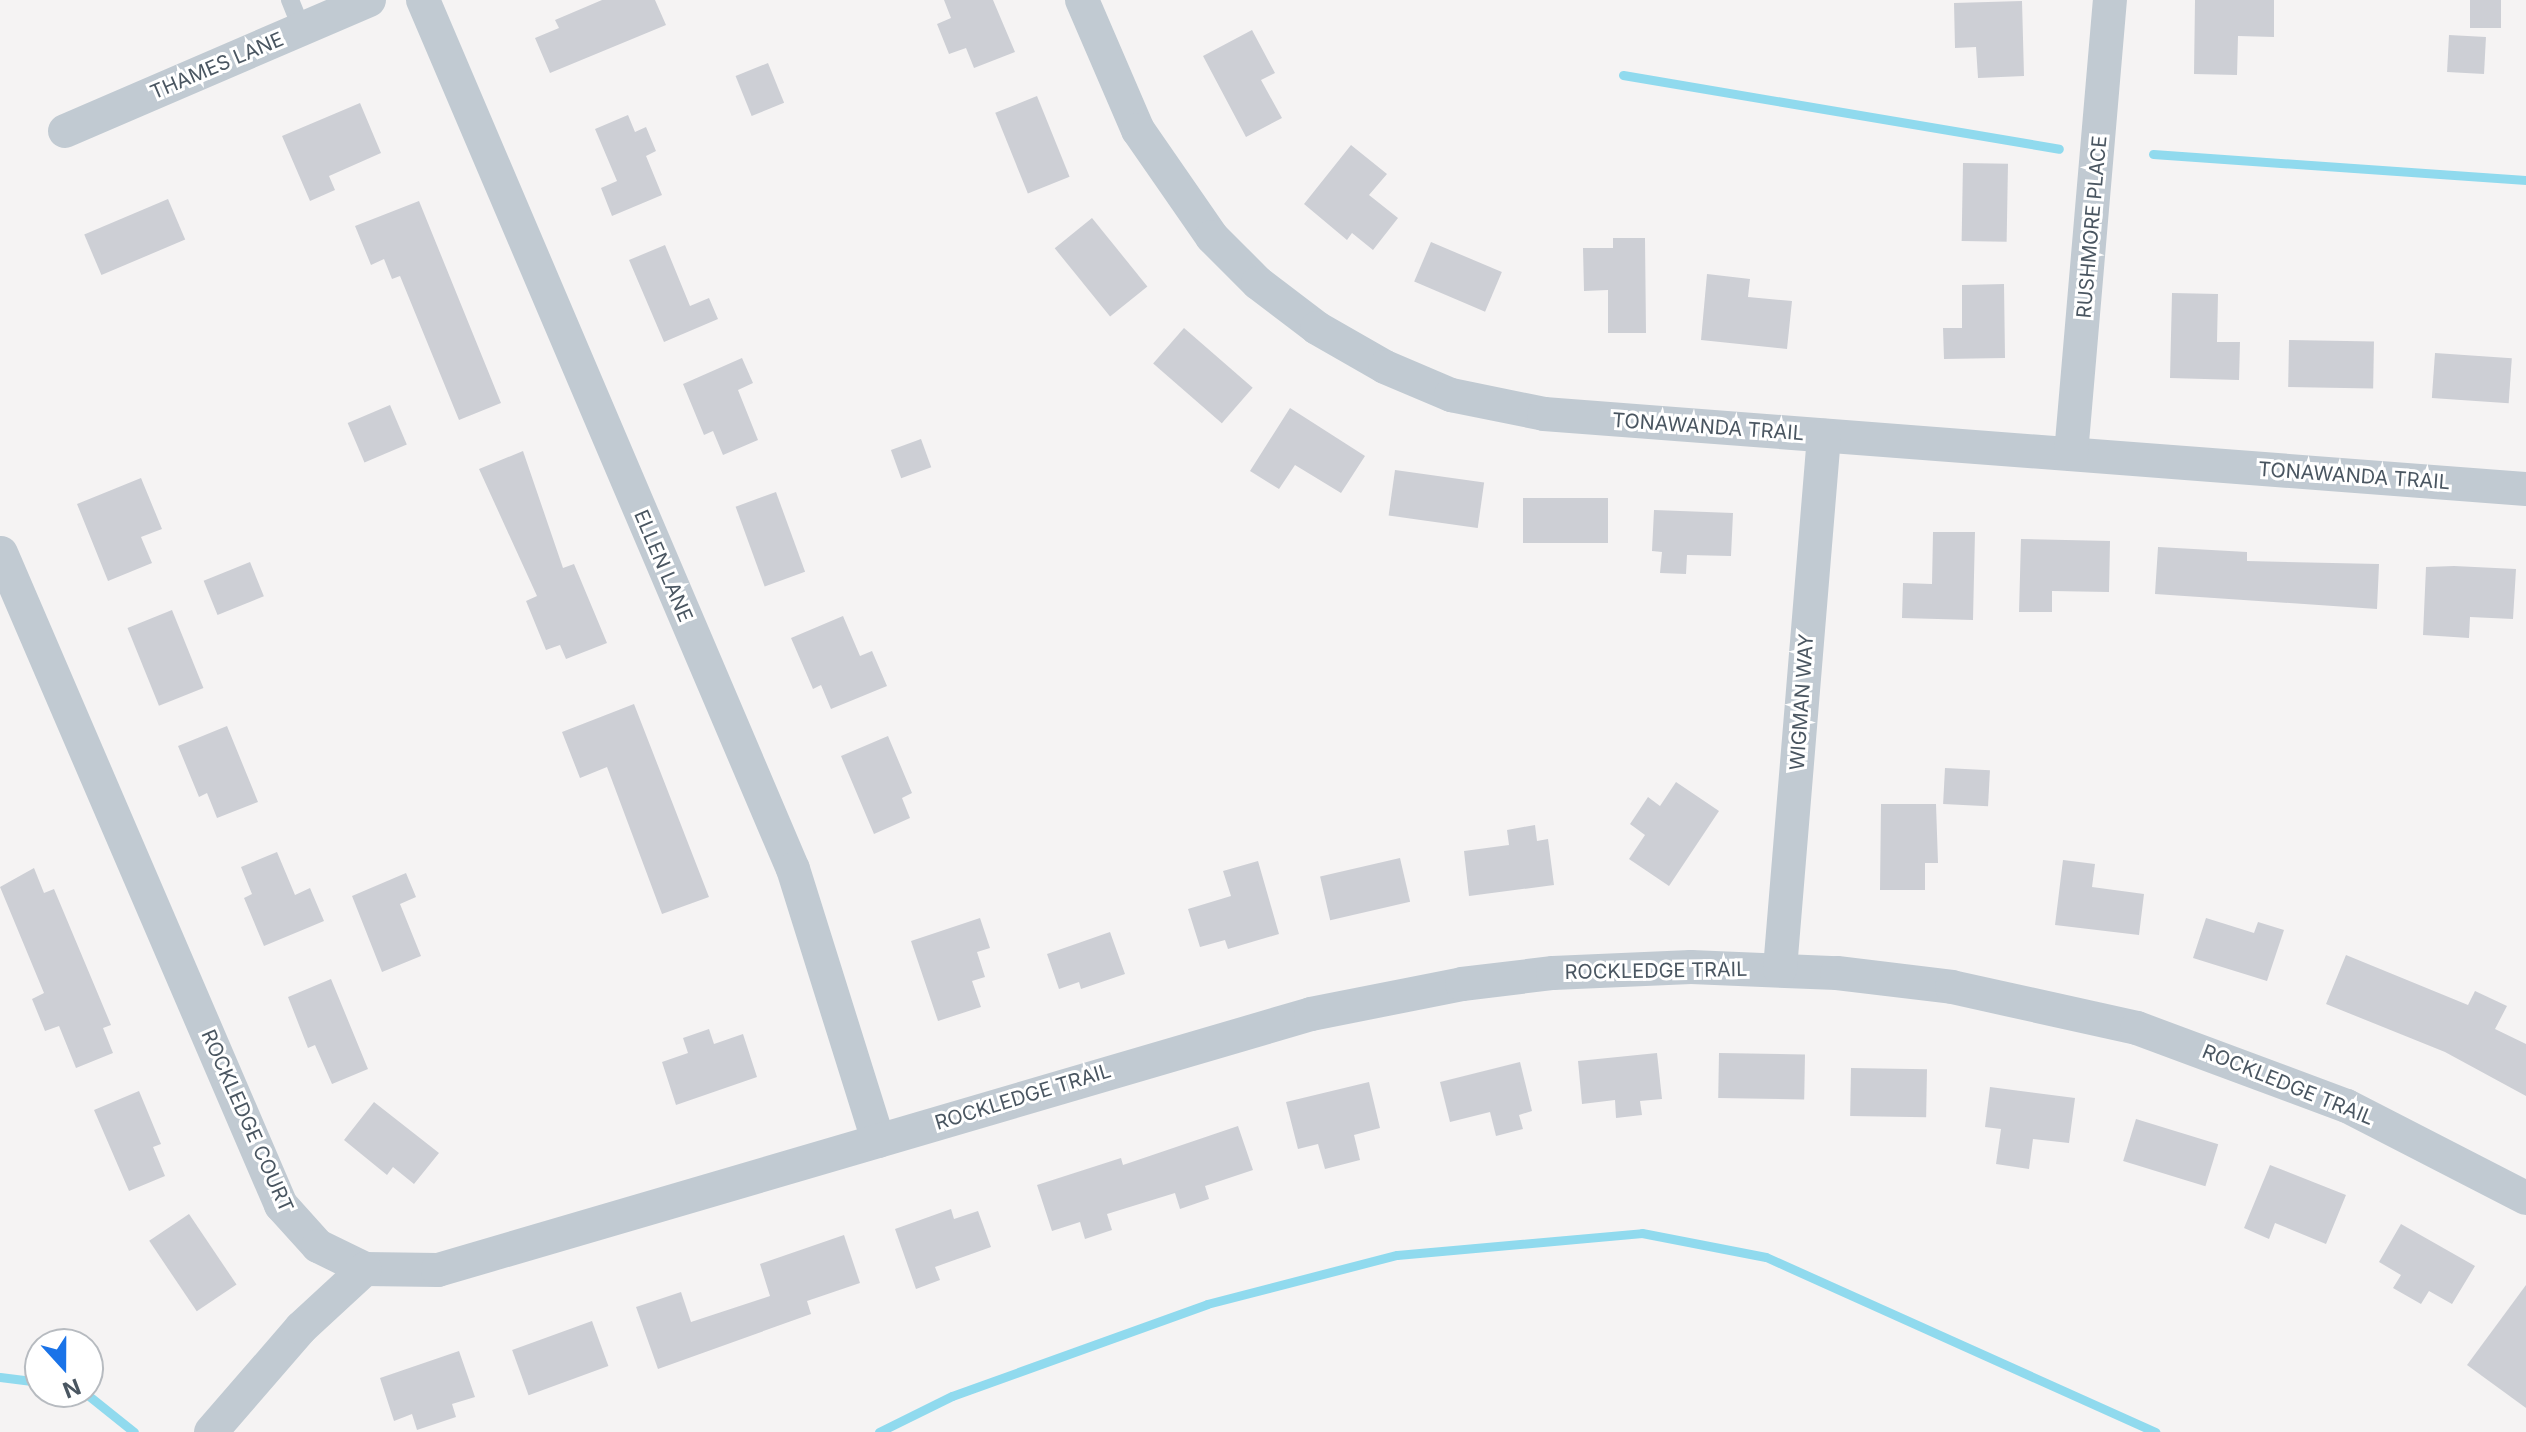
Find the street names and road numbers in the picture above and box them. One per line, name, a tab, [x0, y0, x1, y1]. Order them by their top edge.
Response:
street label: THAMES LANE	[147, 27, 287, 105]
street label: RUSHMORE PLACE	[2072, 135, 2112, 319]
street label: TONAWANDA TRAIL	[1611, 408, 1805, 446]
street label: TONAWANDA TRAIL	[2257, 457, 2451, 495]
street label: ELLEN LANE	[629, 506, 697, 626]
street label: WIGMAN WAY	[1785, 633, 1819, 771]
street label: ROCKLEDGE TRAIL	[1564, 957, 1748, 985]
street label: ROCKLEDGE COURT	[196, 1026, 298, 1216]
street label: ROCKLEDGE TRAIL	[2199, 1040, 2377, 1130]
street label: ROCKLEDGE TRAIL	[932, 1059, 1114, 1135]

